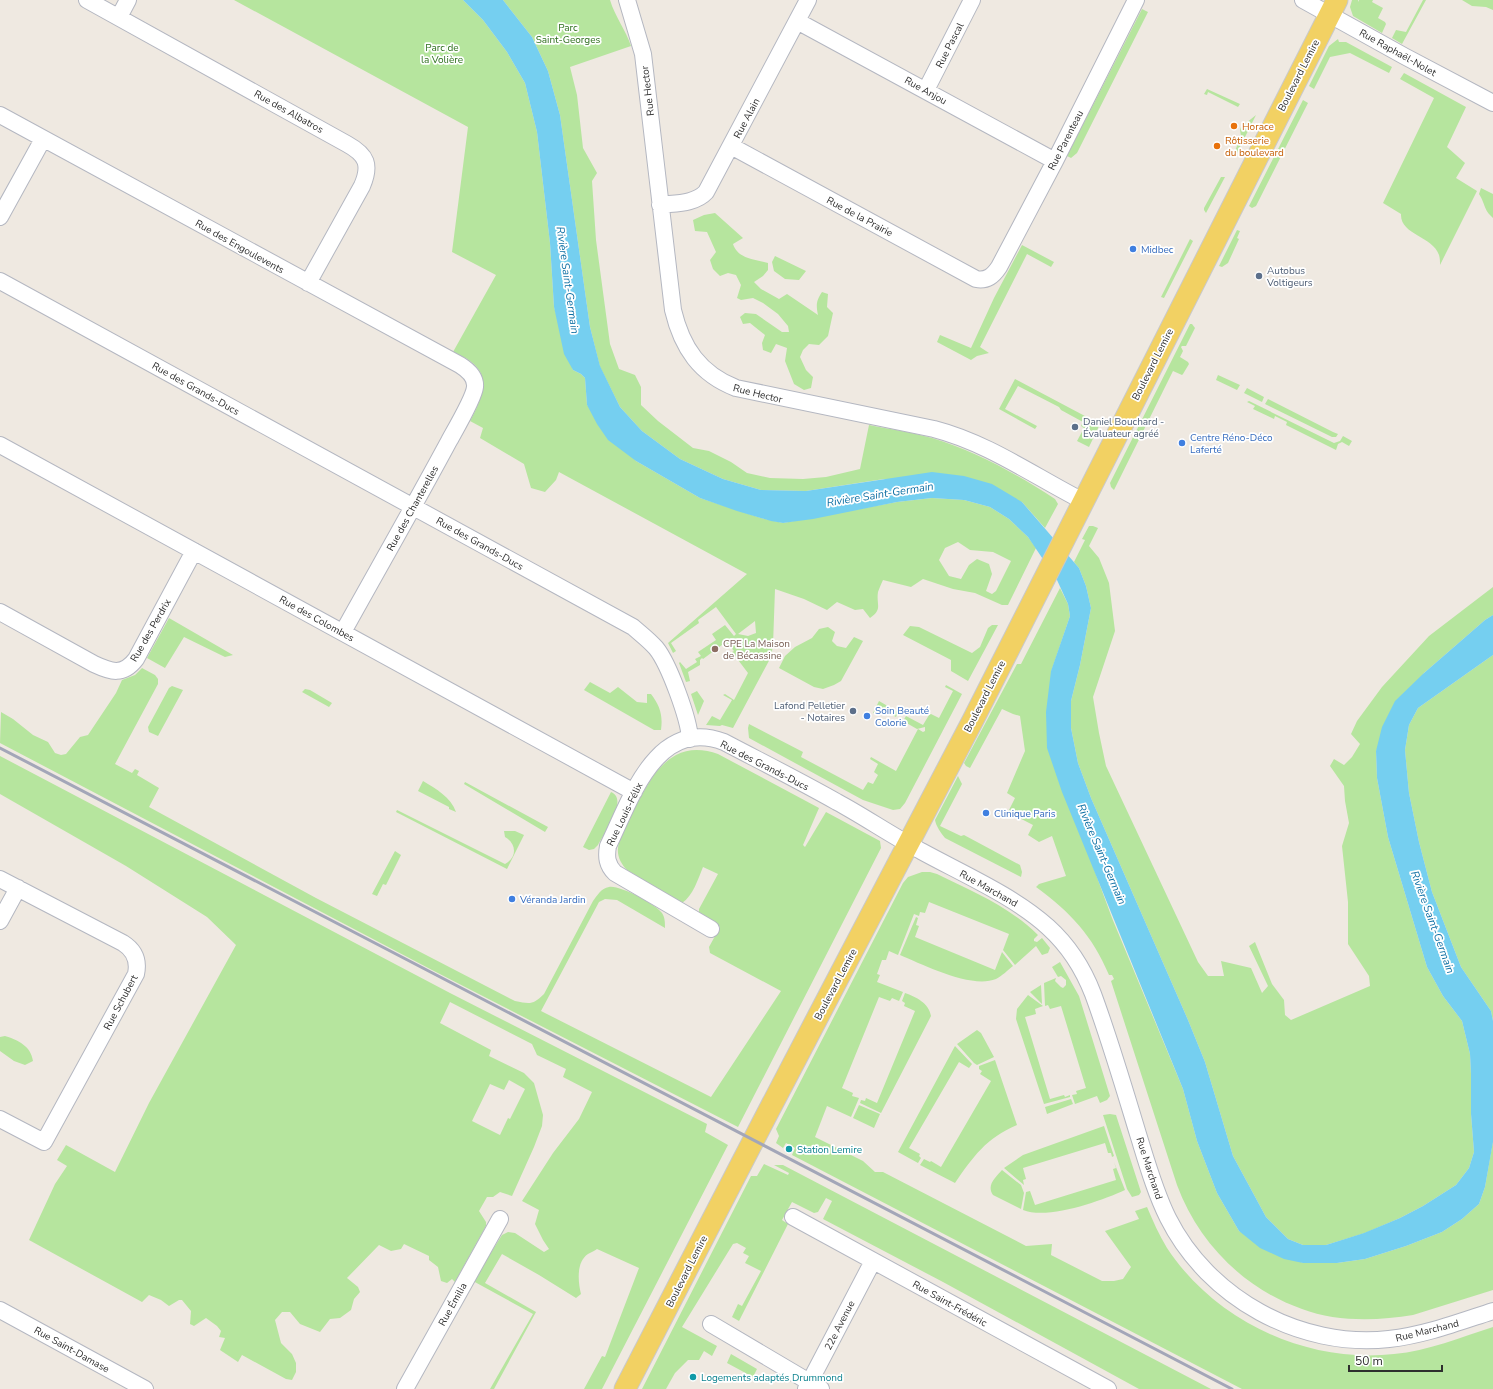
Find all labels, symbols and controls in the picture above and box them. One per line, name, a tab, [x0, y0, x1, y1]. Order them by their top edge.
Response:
street label: Rue Pascal	[932, 20, 967, 71]
park label: Parc Saint-Georges	[536, 21, 601, 47]
street label: Rue Raphaël-Nolet	[1356, 26, 1439, 80]
street label: Boulevard Lemire	[1275, 37, 1323, 114]
park label: Parc de la Volière	[421, 41, 463, 67]
street label: Rue Hector	[638, 65, 658, 117]
street label: Rue Anjou	[902, 73, 949, 108]
street label: Rue des Albatros	[251, 87, 326, 137]
street label: Rue Alain	[730, 96, 763, 141]
street label: Rue Parenteau	[1045, 108, 1087, 173]
place label: Horace	[1242, 120, 1274, 134]
marker: Horace	[1229, 121, 1239, 131]
place label: Rôtisserie du boulevard	[1225, 134, 1284, 160]
marker: Rôtisserie du boulevard	[1212, 141, 1222, 151]
street label: Rue de la Prairie	[824, 193, 895, 240]
street label: Rue des Engoulevents	[192, 217, 287, 277]
water label: Rivière Saint-Germain	[553, 225, 582, 335]
place label: Midbec	[1141, 243, 1174, 257]
marker: Midbec	[1128, 244, 1138, 254]
place label: Autobus Voltigeurs	[1266, 264, 1313, 290]
marker: Autobus Voltigeurs	[1254, 271, 1264, 281]
street label: Boulevard Lemire	[1129, 326, 1177, 403]
street label: Rue des Grands-Ducs	[149, 359, 242, 419]
street label: Rue Hector	[732, 381, 784, 407]
place label: Daniel Bouchard - Évaluateur agréé	[1083, 415, 1164, 441]
marker: Daniel Bouchard - Évaluateur agréé	[1070, 422, 1080, 432]
place label: Centre Réno-Déco Laferté	[1190, 431, 1273, 457]
marker: Centre Réno-Déco Laferté	[1177, 438, 1187, 448]
street label: Rue des Chanterelles	[384, 463, 442, 554]
water label: Rivière Saint-Germain	[825, 479, 935, 510]
street label: Rue des Grands-Ducs	[433, 514, 526, 574]
street label: Rue des Colombes	[277, 592, 357, 645]
street label: Rue des Perdrix	[127, 596, 175, 665]
place label: CPE La Maison de Bécassine	[723, 637, 790, 663]
marker: CPE La Maison de Bécassine	[710, 644, 720, 654]
street label: Boulevard Lemire	[961, 658, 1009, 735]
place label: Lafond Pelletier - Notaires	[774, 699, 845, 725]
place label: Soin Beauté Colorie	[875, 704, 929, 730]
marker: Lafond Pelletier - Notaires	[848, 706, 858, 716]
marker: Soin Beauté Colorie	[862, 711, 872, 721]
street label: Rue des Grands-Ducs	[718, 737, 811, 794]
street label: Rue Louis-Félix	[603, 780, 647, 849]
water label: Rivière Saint-Germain	[1074, 801, 1130, 907]
place label: Clinique Paris	[994, 807, 1056, 821]
marker: Clinique Paris	[981, 808, 991, 818]
street label: Rue Marchand	[957, 867, 1020, 911]
water label: Rivière Saint-Germain	[1407, 869, 1458, 976]
place label: Véranda Jardin	[519, 893, 586, 907]
marker: Véranda Jardin	[507, 894, 517, 904]
street label: Boulevard Lemire	[811, 946, 861, 1023]
street label: Rue Schubert	[100, 972, 142, 1033]
street label: Rue Marchand	[1132, 1135, 1166, 1201]
place label: Station Lemire	[797, 1143, 862, 1157]
marker: Station Lemire	[784, 1144, 794, 1154]
street label: Boulevard Lemire	[663, 1233, 711, 1310]
street label: Rue Saint-Frédéric	[910, 1278, 990, 1330]
street label: Rue Émilia	[435, 1280, 471, 1329]
street label: 22e Avenue	[821, 1298, 858, 1353]
street label: Rue Marchand	[1394, 1316, 1460, 1346]
street label: Rue Saint-Damase	[31, 1323, 112, 1376]
scale bar	[1349, 1347, 1442, 1373]
text: 50 m	[1355, 1353, 1383, 1369]
place label: Logements adaptés Drummond	[701, 1371, 843, 1385]
marker: Logements adaptés Drummond	[688, 1372, 698, 1382]

